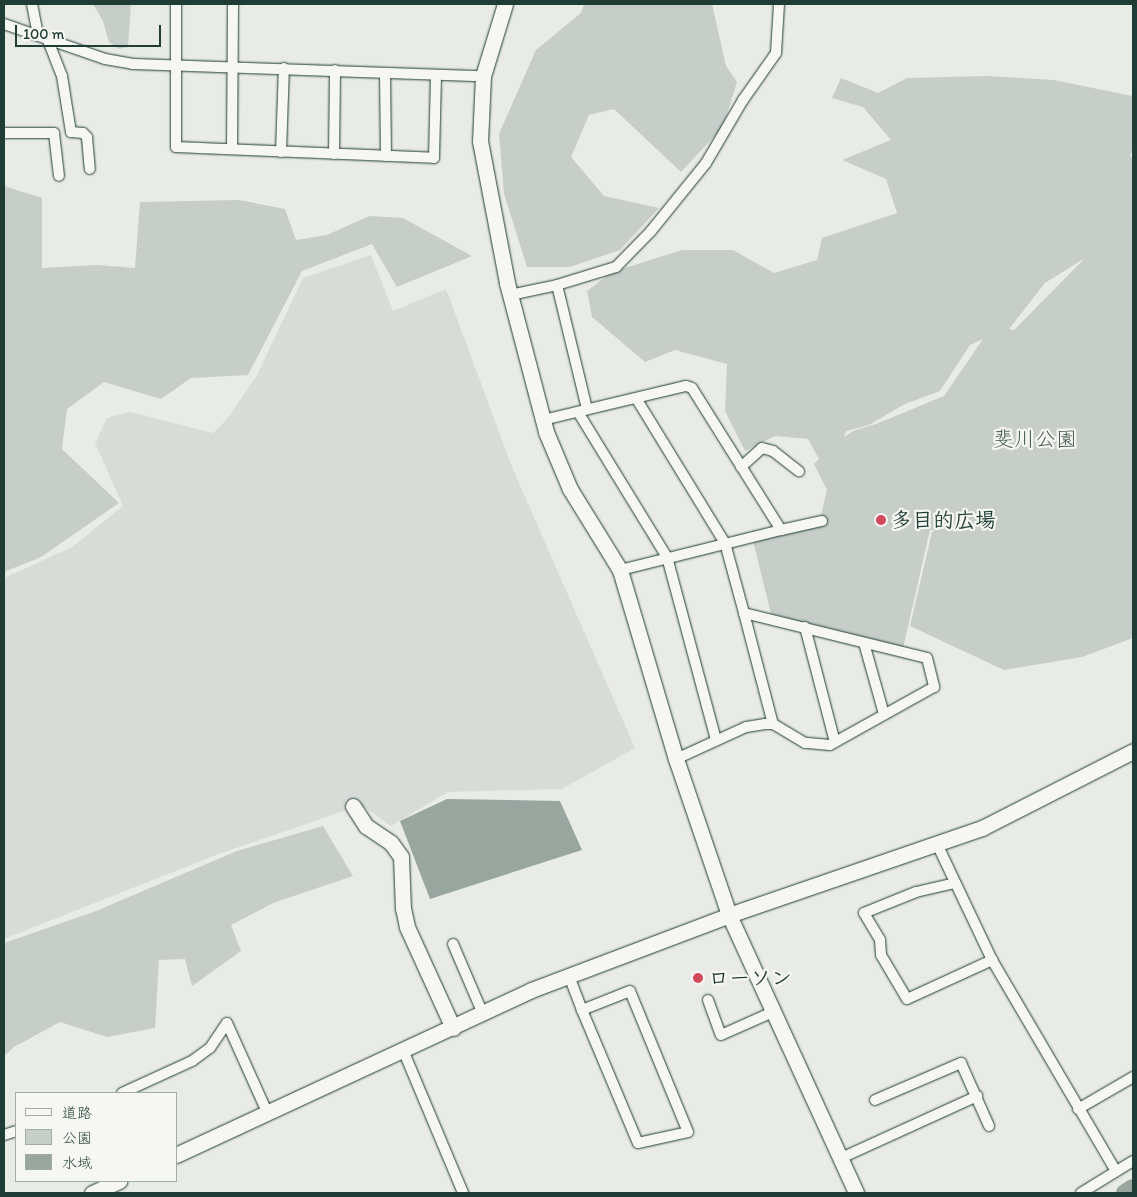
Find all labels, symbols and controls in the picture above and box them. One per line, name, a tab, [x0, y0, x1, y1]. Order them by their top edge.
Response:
scale bar	[18, 15, 164, 47]
text: 100 m	[23, 25, 64, 43]
park label: 斐川公園	[993, 426, 1077, 452]
place label: 多目的広場	[891, 507, 996, 533]
marker: 多目的広場	[875, 514, 887, 526]
place label: ローソン	[708, 965, 792, 991]
marker: ローソン	[692, 972, 704, 984]
legend	[15, 1092, 178, 1182]
text: 道路	[62, 1104, 92, 1122]
text: 公園	[62, 1129, 92, 1147]
text: 水域	[62, 1154, 92, 1172]

